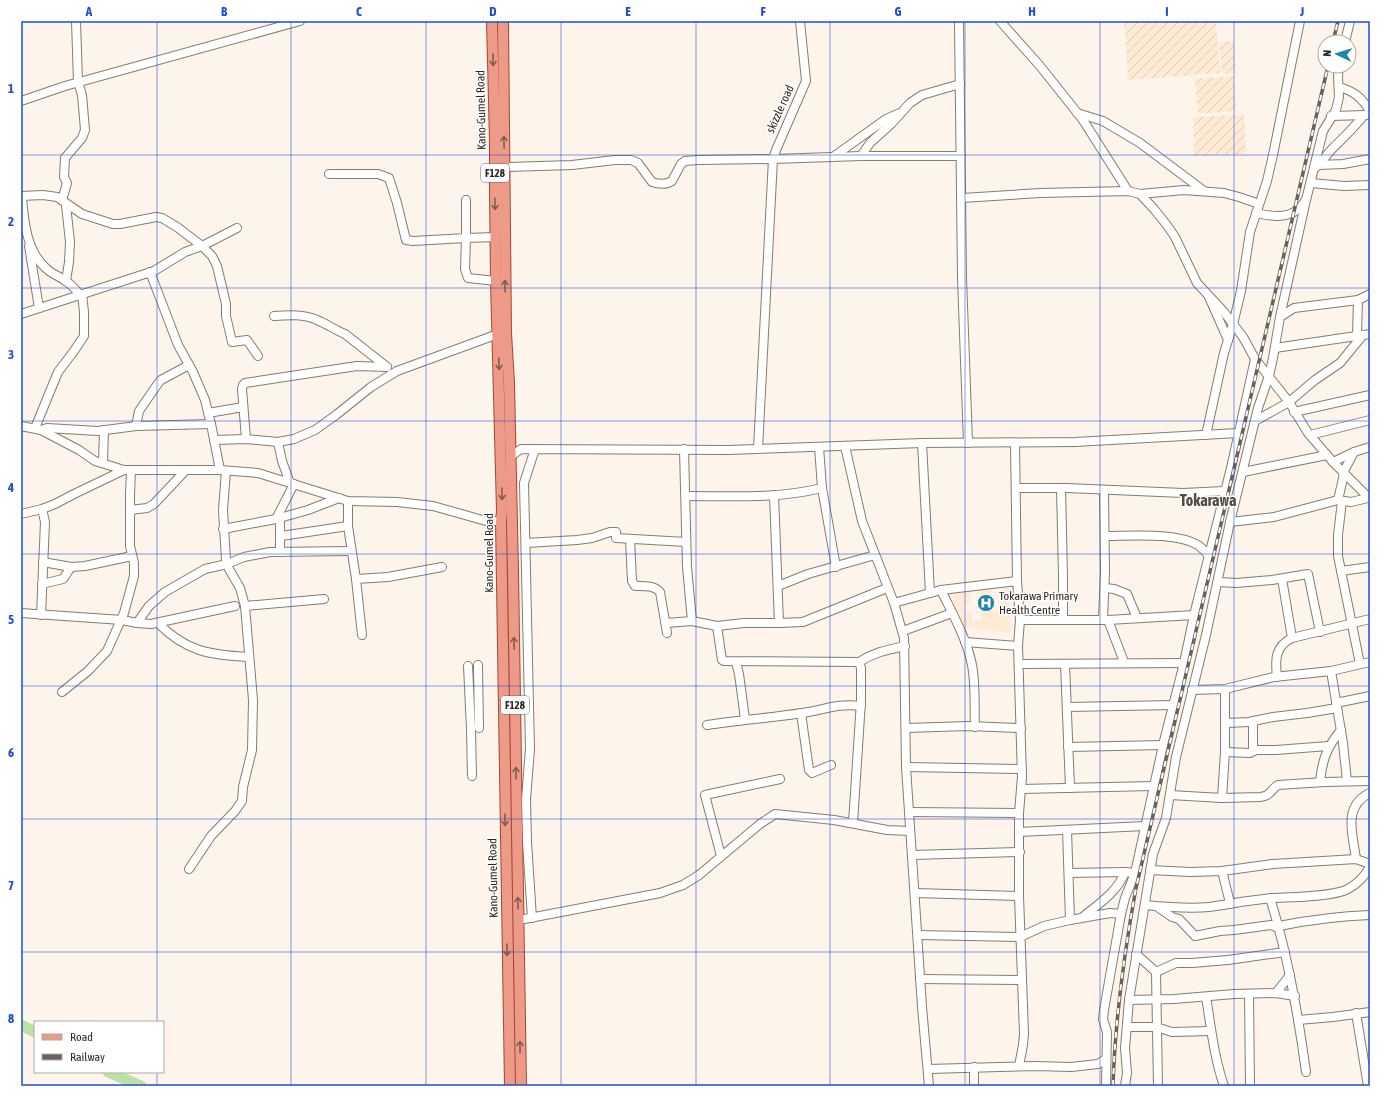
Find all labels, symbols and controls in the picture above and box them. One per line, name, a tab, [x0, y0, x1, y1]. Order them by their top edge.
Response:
text: A	[85, 4, 93, 19]
text: B	[221, 4, 228, 19]
text: C	[356, 4, 362, 19]
text: D	[489, 4, 497, 19]
text: E	[625, 4, 631, 19]
text: F	[760, 4, 766, 19]
text: G	[895, 4, 902, 19]
text: H	[1028, 4, 1036, 19]
text: I	[1165, 4, 1169, 19]
text: J	[1299, 4, 1304, 19]
north arrow	[1317, 34, 1357, 74]
text: N	[1321, 50, 1333, 57]
one-way arrow	[489, 53, 497, 66]
street label: Kano-Gumel Road	[473, 70, 489, 150]
text: 1	[8, 81, 14, 96]
street label: skizzle road	[763, 83, 797, 135]
one-way arrow	[500, 136, 508, 149]
road number: F128	[481, 164, 509, 182]
one-way arrow	[491, 197, 499, 210]
text: 2	[8, 214, 14, 229]
one-way arrow	[501, 280, 509, 293]
text: 3	[8, 347, 14, 362]
one-way arrow	[495, 357, 502, 370]
text: 4	[7, 480, 14, 495]
one-way arrow	[498, 487, 506, 500]
district label: Tokarawa	[1180, 491, 1236, 509]
street label: Kano-Gumel Road	[482, 513, 496, 593]
place label: Tokarawa Primary Health Centre	[999, 589, 1078, 617]
hospital icon: Tokarawa Primary Health Centre	[976, 593, 996, 613]
text: 5	[8, 612, 14, 627]
one-way arrow	[510, 637, 518, 650]
road number: F128	[501, 696, 529, 714]
text: 6	[8, 745, 14, 760]
one-way arrow	[512, 767, 520, 780]
one-way arrow	[501, 813, 509, 826]
street label: Kano-Gumel Road	[485, 838, 501, 918]
text: 7	[8, 878, 14, 893]
one-way arrow	[514, 897, 522, 910]
one-way arrow	[503, 943, 511, 956]
text: 8	[8, 1011, 14, 1026]
legend	[34, 1021, 164, 1073]
text: Road	[70, 1030, 93, 1044]
one-way arrow	[516, 1041, 524, 1054]
text: Railway	[70, 1050, 105, 1064]

